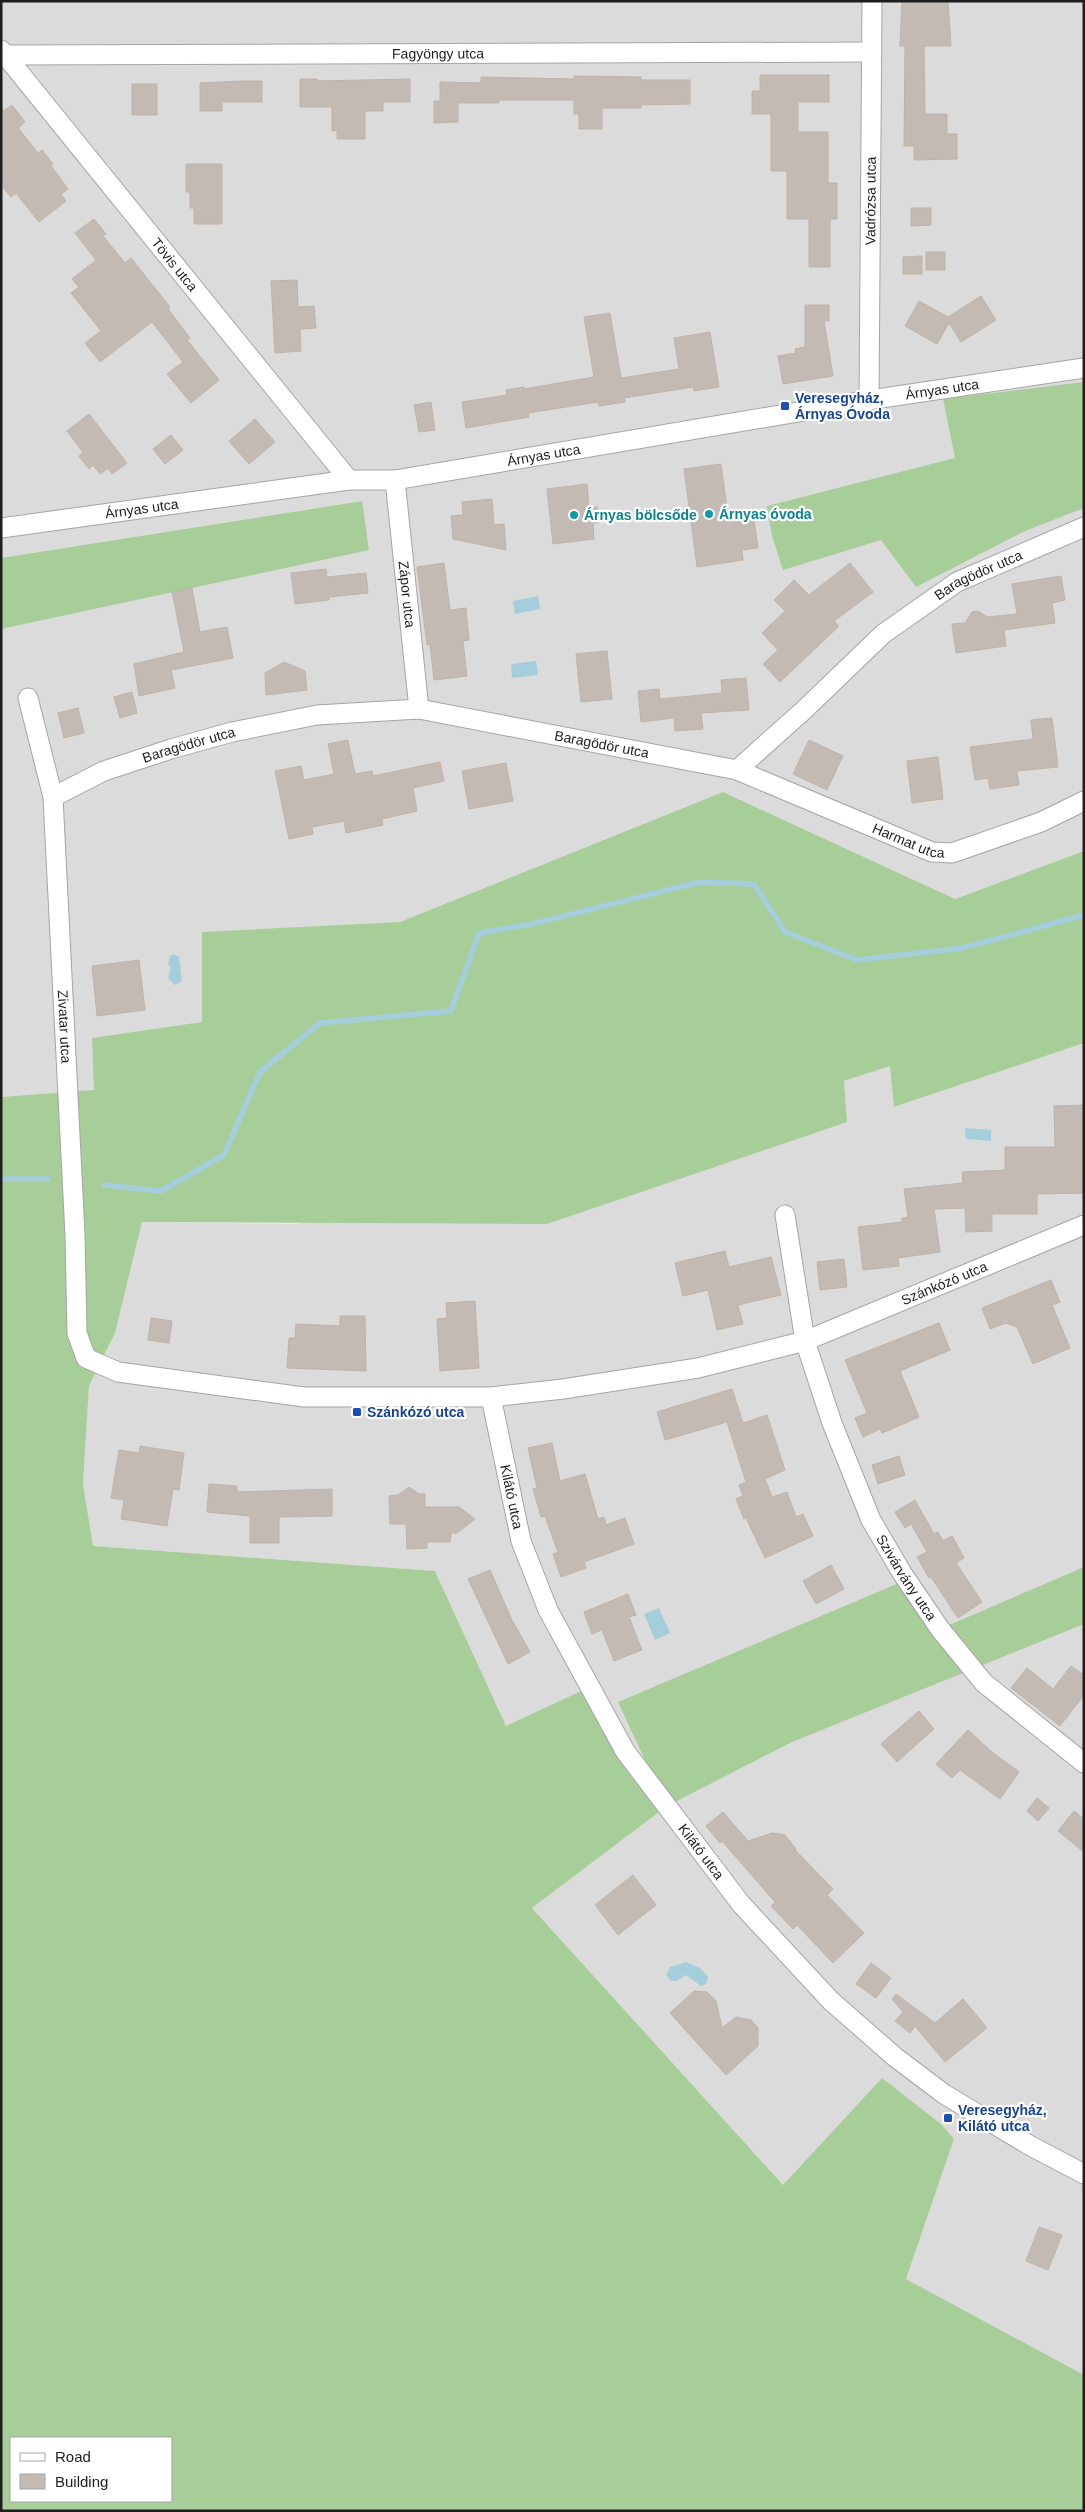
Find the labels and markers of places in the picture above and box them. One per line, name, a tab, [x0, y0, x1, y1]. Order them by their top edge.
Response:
place label: Veresegyház, Árnyas Óvoda	[795, 390, 890, 422]
marker: Veresegyház, Árnyas Óvoda	[779, 400, 791, 412]
place label: Árnyas óvoda	[719, 506, 812, 522]
place label: Árnyas bölcsőde	[584, 507, 697, 523]
marker: Árnyas óvoda	[703, 508, 715, 520]
marker: Árnyas bölcsőde	[568, 509, 580, 521]
place label: Szánkózó utca	[367, 1404, 464, 1420]
marker: Szánkózó utca	[351, 1406, 363, 1418]
place label: Veresegyház, Kilátó utca	[958, 2102, 1047, 2134]
marker: Veresegyház, Kilátó utca	[942, 2112, 954, 2124]

